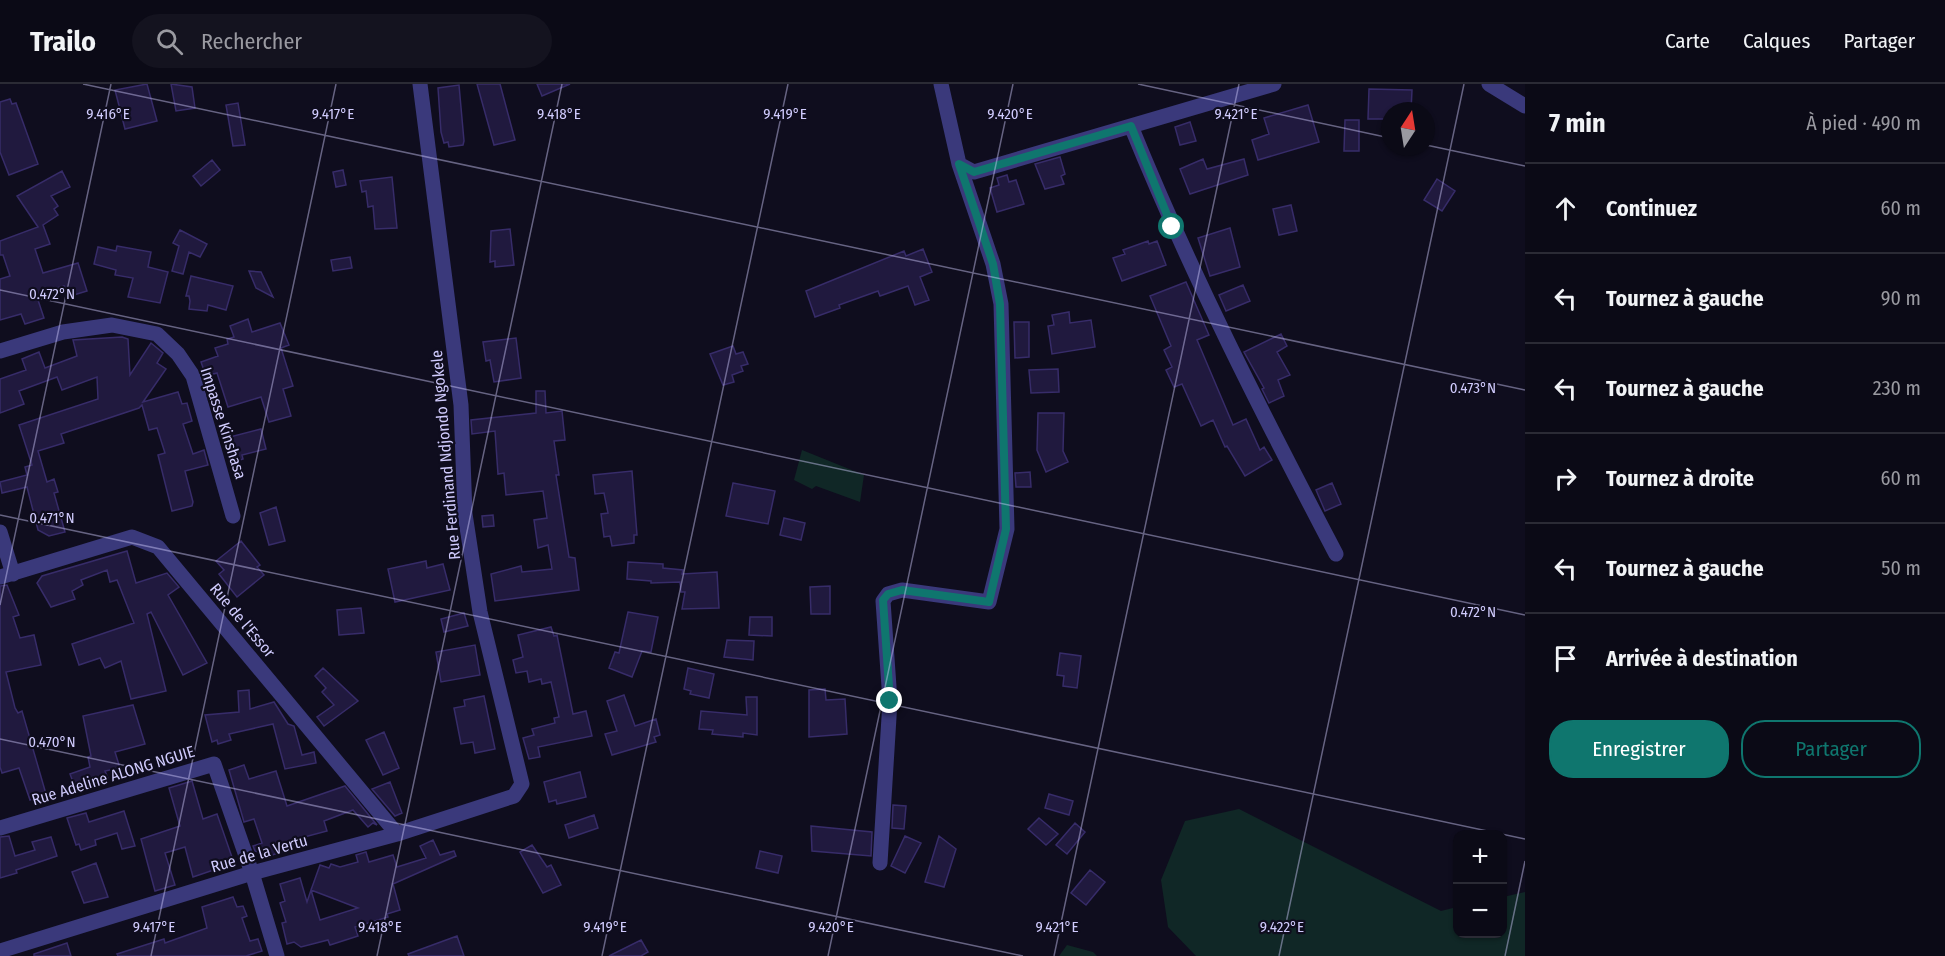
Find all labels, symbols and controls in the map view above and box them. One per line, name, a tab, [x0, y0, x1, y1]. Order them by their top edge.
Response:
search box	[132, 14, 552, 68]
text: Trailo	[30, 25, 96, 58]
icon: search	[153, 25, 186, 58]
text: Rechercher	[201, 28, 302, 55]
text: Carte	[1665, 28, 1710, 54]
text: Calques	[1743, 28, 1810, 54]
text: Partager	[1843, 28, 1915, 54]
north arrow	[1381, 102, 1435, 156]
text: 9.416°E	[86, 105, 130, 123]
text: 9.417°E	[312, 105, 354, 123]
text: 9.418°E	[537, 105, 581, 123]
text: 9.419°E	[763, 105, 807, 123]
text: 9.420°E	[987, 105, 1033, 123]
text: 9.421°E	[1214, 105, 1258, 123]
text: 7 min	[1549, 108, 1606, 139]
text: À pied · 490 m	[1806, 111, 1921, 135]
icon: ahead	[1549, 192, 1582, 225]
text: Continuez	[1606, 195, 1697, 222]
text: 60 m	[1881, 196, 1921, 220]
route start	[1158, 213, 1184, 239]
icon: left	[1549, 282, 1582, 315]
text: 0.472°N	[29, 285, 75, 303]
text: Tournez à gauche	[1606, 285, 1764, 312]
text: 90 m	[1881, 286, 1921, 310]
street label: Rue Ferdinand Ndjondo Ngokele	[427, 349, 464, 561]
street label: Impasse Kinshasa	[197, 365, 251, 482]
icon: left	[1549, 372, 1582, 405]
text: Tournez à gauche	[1606, 375, 1764, 402]
text: 230 m	[1873, 376, 1921, 400]
text: 0.473°N	[1450, 379, 1496, 397]
icon: right	[1549, 462, 1582, 495]
text: Tournez à droite	[1606, 465, 1754, 492]
text: 60 m	[1881, 466, 1921, 490]
text: 0.471°N	[29, 509, 75, 527]
icon: left	[1549, 552, 1582, 585]
text: Tournez à gauche	[1606, 555, 1764, 582]
text: 50 m	[1881, 556, 1921, 580]
street label: Rue de l'Essor	[206, 579, 279, 662]
text: 0.472°N	[1450, 603, 1496, 621]
icon: arrive	[1549, 642, 1582, 675]
text: Arrivée à destination	[1606, 645, 1798, 672]
route end	[876, 687, 902, 713]
button: Enregistrer	[1549, 720, 1729, 778]
button: Partager	[1741, 720, 1921, 778]
text: 0.470°N	[28, 733, 76, 751]
street label: Rue Adeline ALONG NGUIE	[29, 742, 197, 809]
map controls	[1453, 830, 1507, 938]
button: +	[1453, 830, 1507, 884]
street label: Rue de la Vertu	[209, 831, 310, 876]
button: −	[1453, 884, 1507, 938]
text: 9.417°E	[133, 918, 175, 936]
text: 9.418°E	[358, 918, 402, 936]
text: 9.419°E	[583, 918, 627, 936]
text: 9.420°E	[808, 918, 854, 936]
text: 9.421°E	[1035, 918, 1079, 936]
text: 9.422°E	[1260, 918, 1304, 936]

